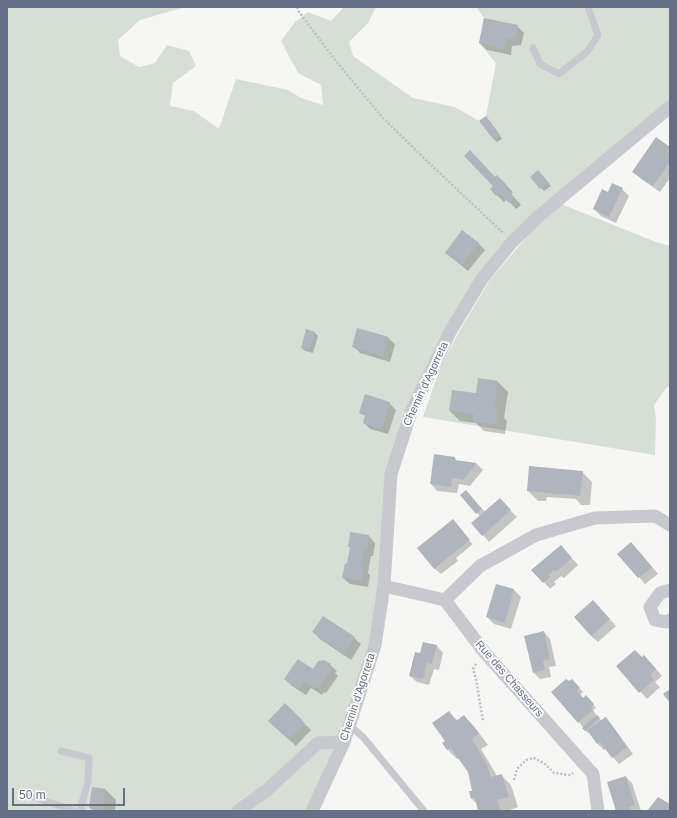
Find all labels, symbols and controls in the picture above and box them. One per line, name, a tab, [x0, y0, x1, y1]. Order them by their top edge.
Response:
street label: Chemin d'Agorreta	[401, 340, 451, 428]
street label: Rue des Chasseurs	[472, 638, 546, 720]
street label: Chemin d'Agorreta	[338, 652, 378, 742]
scale bar	[14, 780, 127, 806]
text: 50 m	[19, 788, 46, 802]

